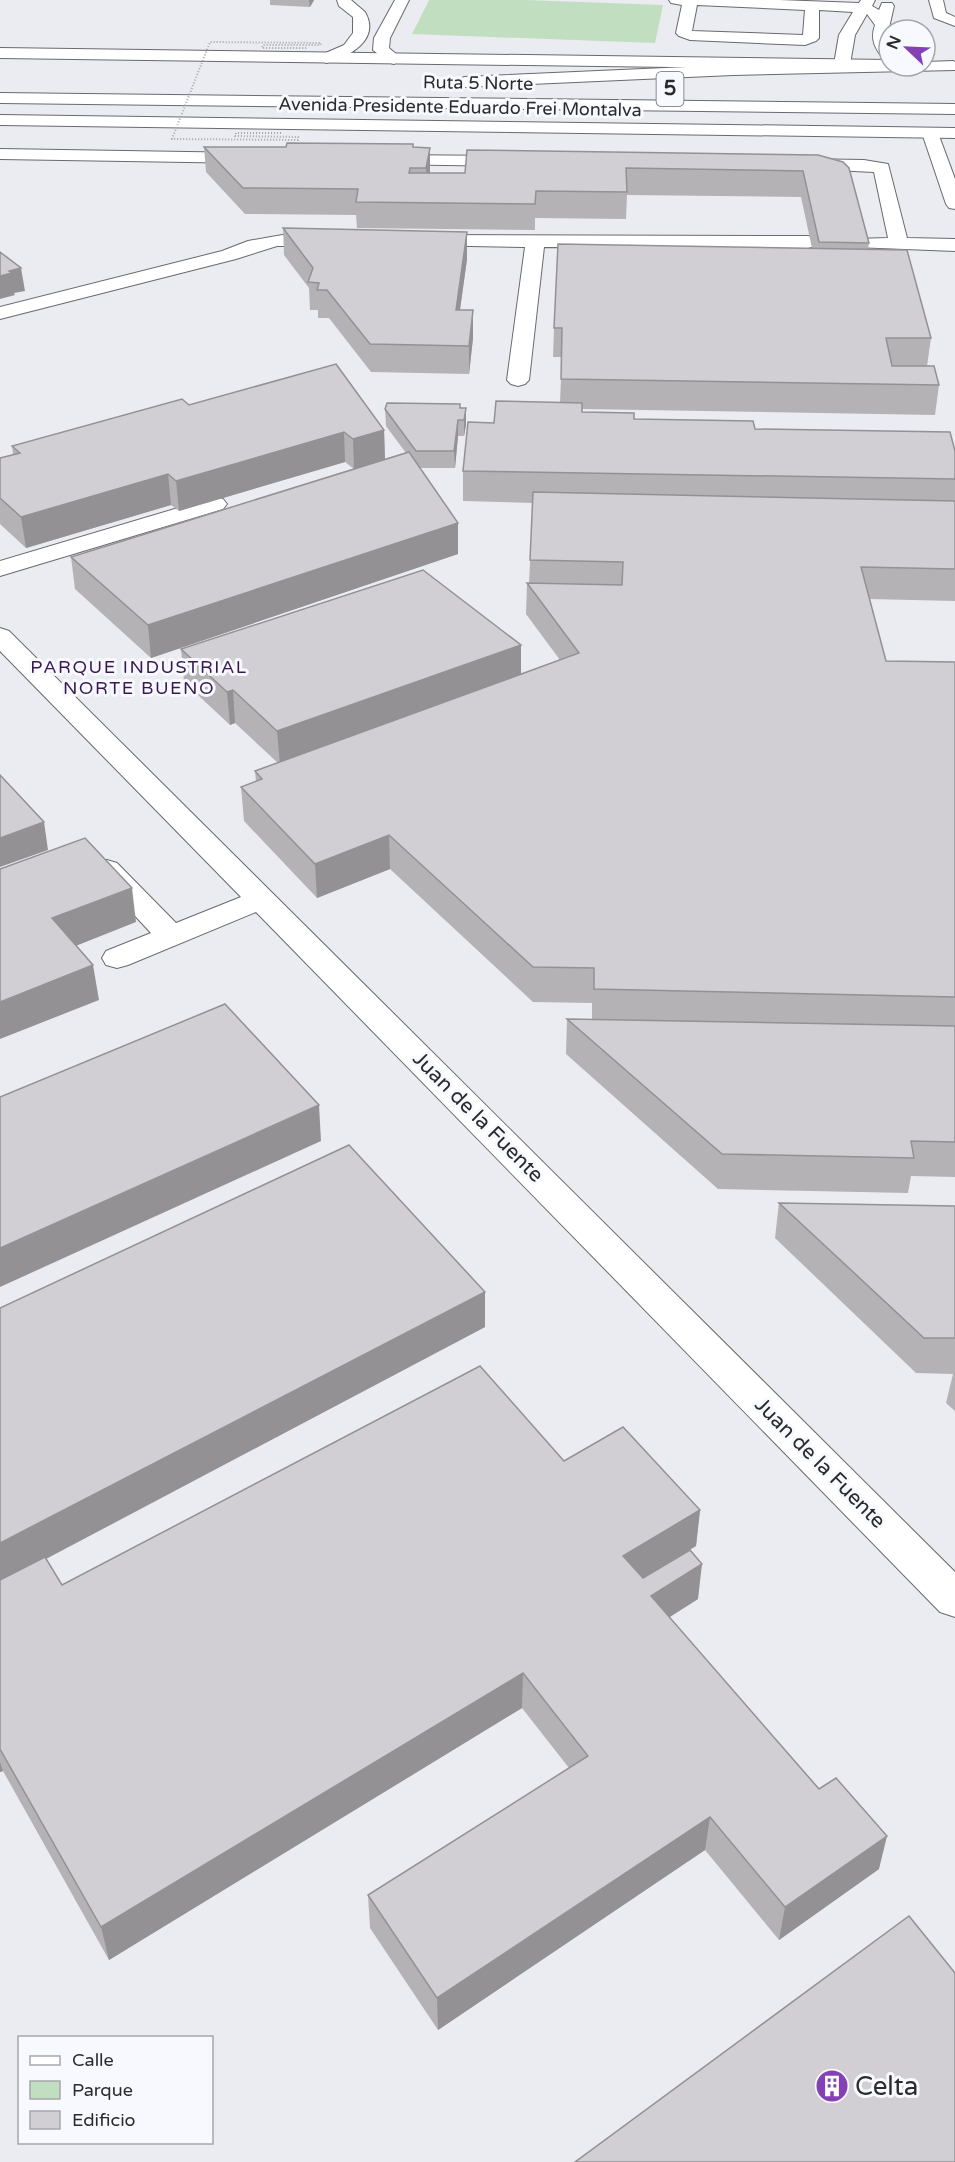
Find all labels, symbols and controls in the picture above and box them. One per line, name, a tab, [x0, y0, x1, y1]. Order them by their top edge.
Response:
north arrow	[877, 18, 937, 78]
text: N	[882, 33, 906, 52]
street label: Ruta 5 Norte	[423, 71, 533, 95]
road number: 5	[656, 72, 684, 106]
street label: Avenida Presidente Eduardo Frei Montalva	[278, 93, 642, 121]
district label: PARQUE INDUSTRIAL NORTE BUENO	[30, 656, 248, 699]
street label: Juan de la Fuente	[407, 1046, 549, 1188]
street label: Juan de la Fuente	[749, 1392, 891, 1534]
legend	[18, 2036, 213, 2144]
text: Calle	[72, 2049, 114, 2071]
building icon: Celta	[814, 2068, 850, 2104]
place label: Celta	[855, 2071, 918, 2102]
text: Parque	[72, 2079, 133, 2101]
text: Edificio	[72, 2109, 136, 2131]

